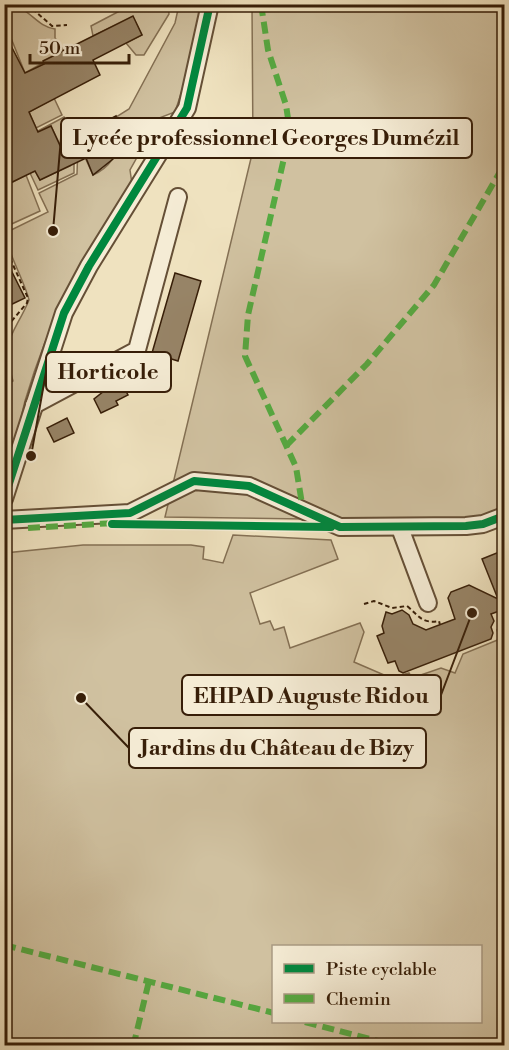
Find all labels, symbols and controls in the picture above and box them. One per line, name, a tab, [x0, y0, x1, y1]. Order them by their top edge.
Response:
scale bar	[30, 27, 129, 65]
text: 50 m	[39, 37, 81, 60]
callout: Lycée professionnel Georges Dumézil	[61, 118, 472, 158]
text: Lycée professionnel Georges Dumézil	[73, 125, 459, 152]
callout: Horticole	[46, 352, 171, 392]
text: Horticole	[57, 359, 159, 386]
callout: EHPAD Auguste Ridou	[182, 675, 441, 715]
text: EHPAD Auguste Ridou	[193, 683, 429, 710]
callout: Jardins du Château de Bizy	[129, 728, 426, 768]
text: Jardins du Château de Bizy	[137, 735, 415, 762]
legend	[272, 945, 482, 1023]
text: Piste cyclable	[326, 958, 437, 981]
text: Chemin	[326, 988, 391, 1011]

